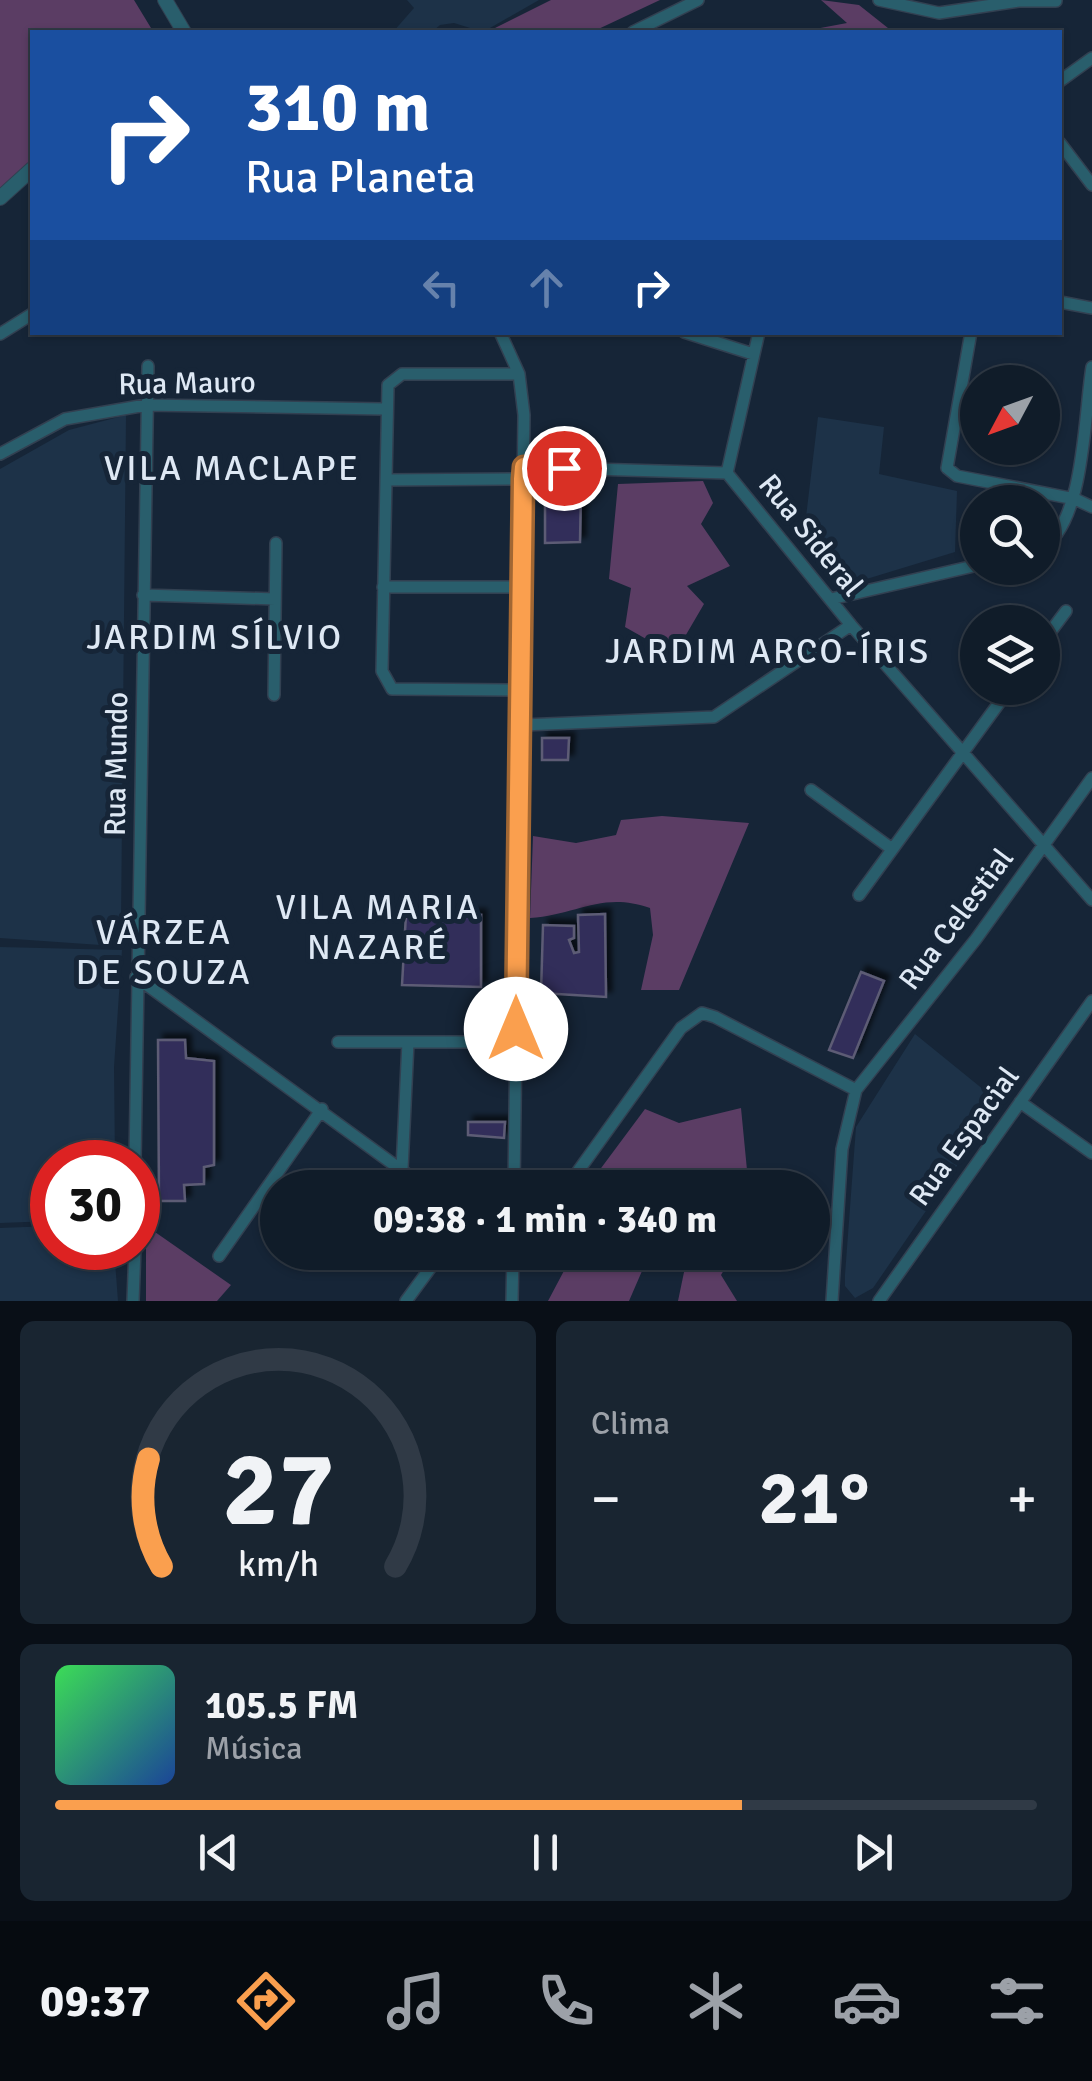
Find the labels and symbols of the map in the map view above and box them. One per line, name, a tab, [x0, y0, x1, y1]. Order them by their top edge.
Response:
street label: Rua Mauro	[118, 364, 256, 403]
north arrow	[960, 365, 1060, 465]
pin	[522, 426, 607, 511]
district label: VILA MACLAPE	[104, 447, 360, 490]
street label: Rua Sideral	[750, 467, 871, 604]
district label: JARDIM SÍLVIO	[86, 616, 344, 659]
district label: JARDIM ARCO-ÍRIS	[605, 630, 931, 673]
street label: Rua Mundo	[97, 692, 136, 836]
street label: Rua Celestial	[891, 841, 1022, 998]
district label: VILA MARIA NAZARÉ	[276, 886, 480, 969]
district label: VÁRZEA DE SOUZA	[76, 911, 252, 994]
position arrow	[464, 977, 568, 1081]
street label: Rua Espacial	[901, 1059, 1027, 1213]
speed limit sign: 30	[30, 1140, 160, 1270]

